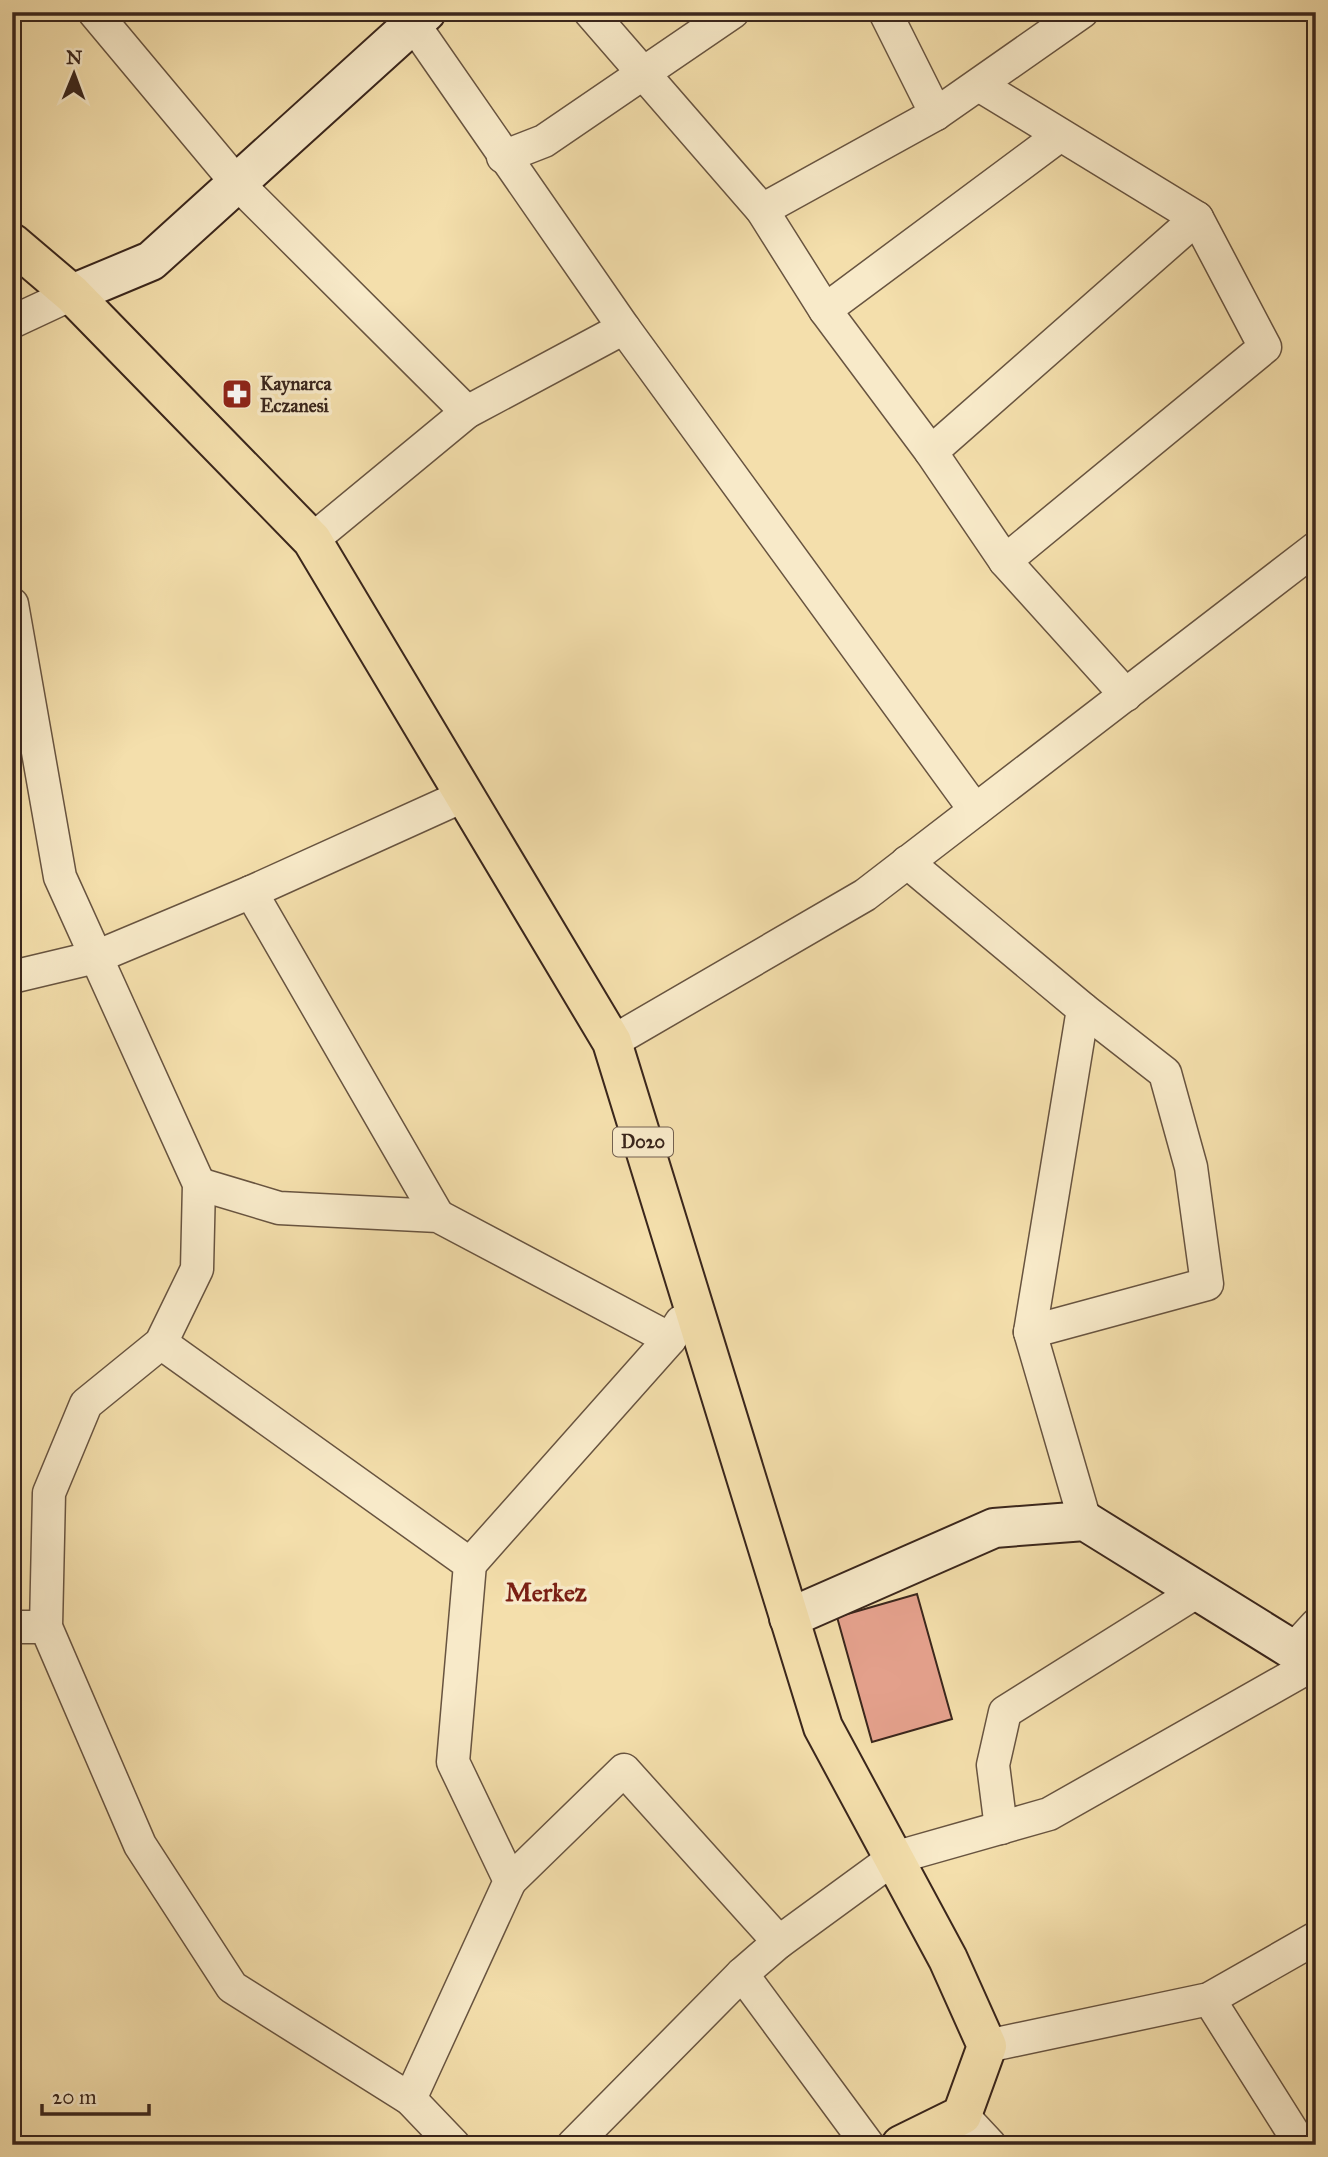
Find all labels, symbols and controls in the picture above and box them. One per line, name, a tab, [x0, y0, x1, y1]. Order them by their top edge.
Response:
north arrow	[38, 38, 108, 108]
text: N	[66, 46, 83, 69]
place label: Kaynarca Eczanesi	[260, 372, 333, 417]
pharmacy icon: Kaynarca Eczanesi	[220, 377, 254, 411]
road number: D020	[613, 1128, 673, 1156]
district label: Merkez	[505, 1576, 587, 1608]
scale bar	[42, 2073, 149, 2117]
text: 20 m	[52, 2084, 97, 2110]

